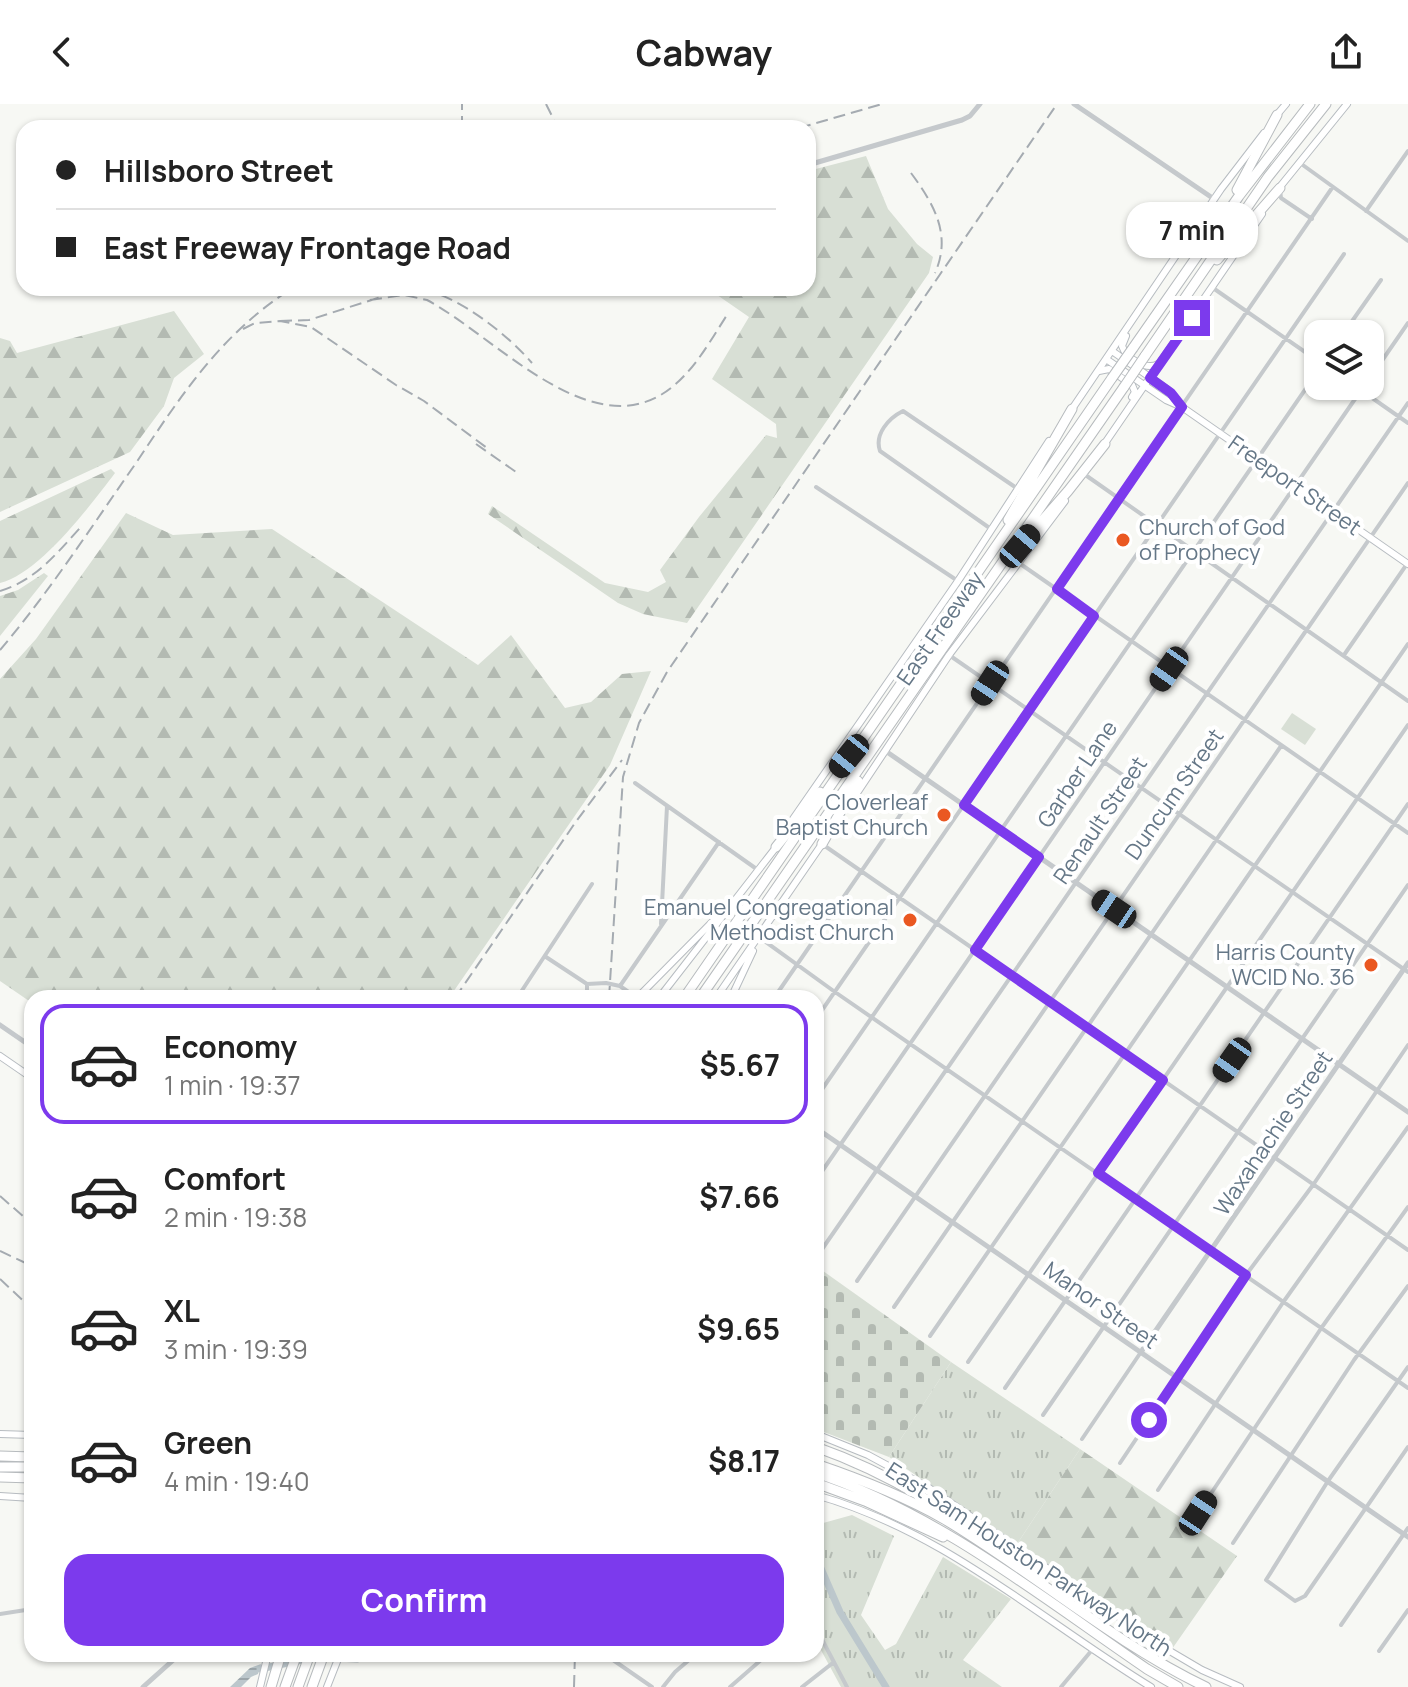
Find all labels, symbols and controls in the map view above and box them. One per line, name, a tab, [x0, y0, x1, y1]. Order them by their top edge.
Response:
text: Cabway	[636, 28, 772, 77]
icon: back	[40, 30, 84, 74]
icon: share	[1324, 30, 1368, 74]
text: Hillsboro Street	[104, 150, 334, 191]
callout: 7 min	[1126, 202, 1258, 258]
text: 7 min	[1159, 212, 1225, 248]
text: East Freeway Frontage Road	[104, 227, 511, 268]
route end	[1174, 300, 1210, 336]
map controls	[1304, 320, 1384, 400]
button: layers	[1304, 320, 1384, 400]
street label: Freeport Street	[1223, 428, 1368, 542]
place label: Church of God of Prophecy	[1139, 512, 1285, 567]
car	[995, 520, 1045, 572]
marker: Church of God of Prophecy	[1114, 531, 1132, 549]
street label: East Freeway	[890, 565, 991, 691]
car	[1145, 642, 1193, 696]
car	[967, 656, 1013, 710]
street label: Garber Lane	[1030, 714, 1124, 833]
street label: Duncum Street	[1118, 722, 1230, 866]
car	[825, 730, 873, 782]
street label: Renault Street	[1046, 750, 1154, 890]
place label: Cloverleaf Baptist Church	[776, 787, 928, 842]
marker: Cloverleaf Baptist Church	[935, 806, 953, 824]
car	[1087, 886, 1141, 932]
place label: Emanuel Congregational Methodist Church	[644, 892, 894, 947]
marker: Emanuel Congregational Methodist Church	[901, 911, 919, 929]
place label: Harris County WCID No. 36	[1216, 937, 1355, 992]
marker: Harris County WCID No. 36	[1362, 956, 1380, 974]
text: Economy	[164, 1026, 297, 1067]
icon: car	[68, 1028, 140, 1100]
car	[1208, 1033, 1256, 1087]
text: $5.67	[700, 1044, 780, 1085]
street label: Waxahachie Street	[1207, 1045, 1339, 1221]
text: 1 min · 19:37	[164, 1067, 301, 1103]
text: Comfort	[164, 1158, 286, 1199]
icon: car	[68, 1160, 140, 1232]
text: $7.66	[699, 1176, 780, 1217]
text: 2 min · 19:38	[164, 1199, 307, 1235]
street label: Manor Street	[1038, 1254, 1165, 1356]
text: XL	[164, 1290, 200, 1331]
icon: car	[68, 1292, 140, 1364]
text: $9.65	[697, 1308, 780, 1349]
text: 3 min · 19:39	[164, 1331, 308, 1367]
route start	[1131, 1402, 1167, 1438]
text: Green	[164, 1422, 252, 1463]
icon: car	[68, 1424, 140, 1496]
text: $8.17	[708, 1440, 780, 1481]
street label: East Sam Houston Parkway North	[880, 1455, 1178, 1663]
text: 4 min · 19:40	[164, 1463, 310, 1499]
car	[1175, 1486, 1221, 1540]
button: Confirm	[64, 1554, 784, 1646]

